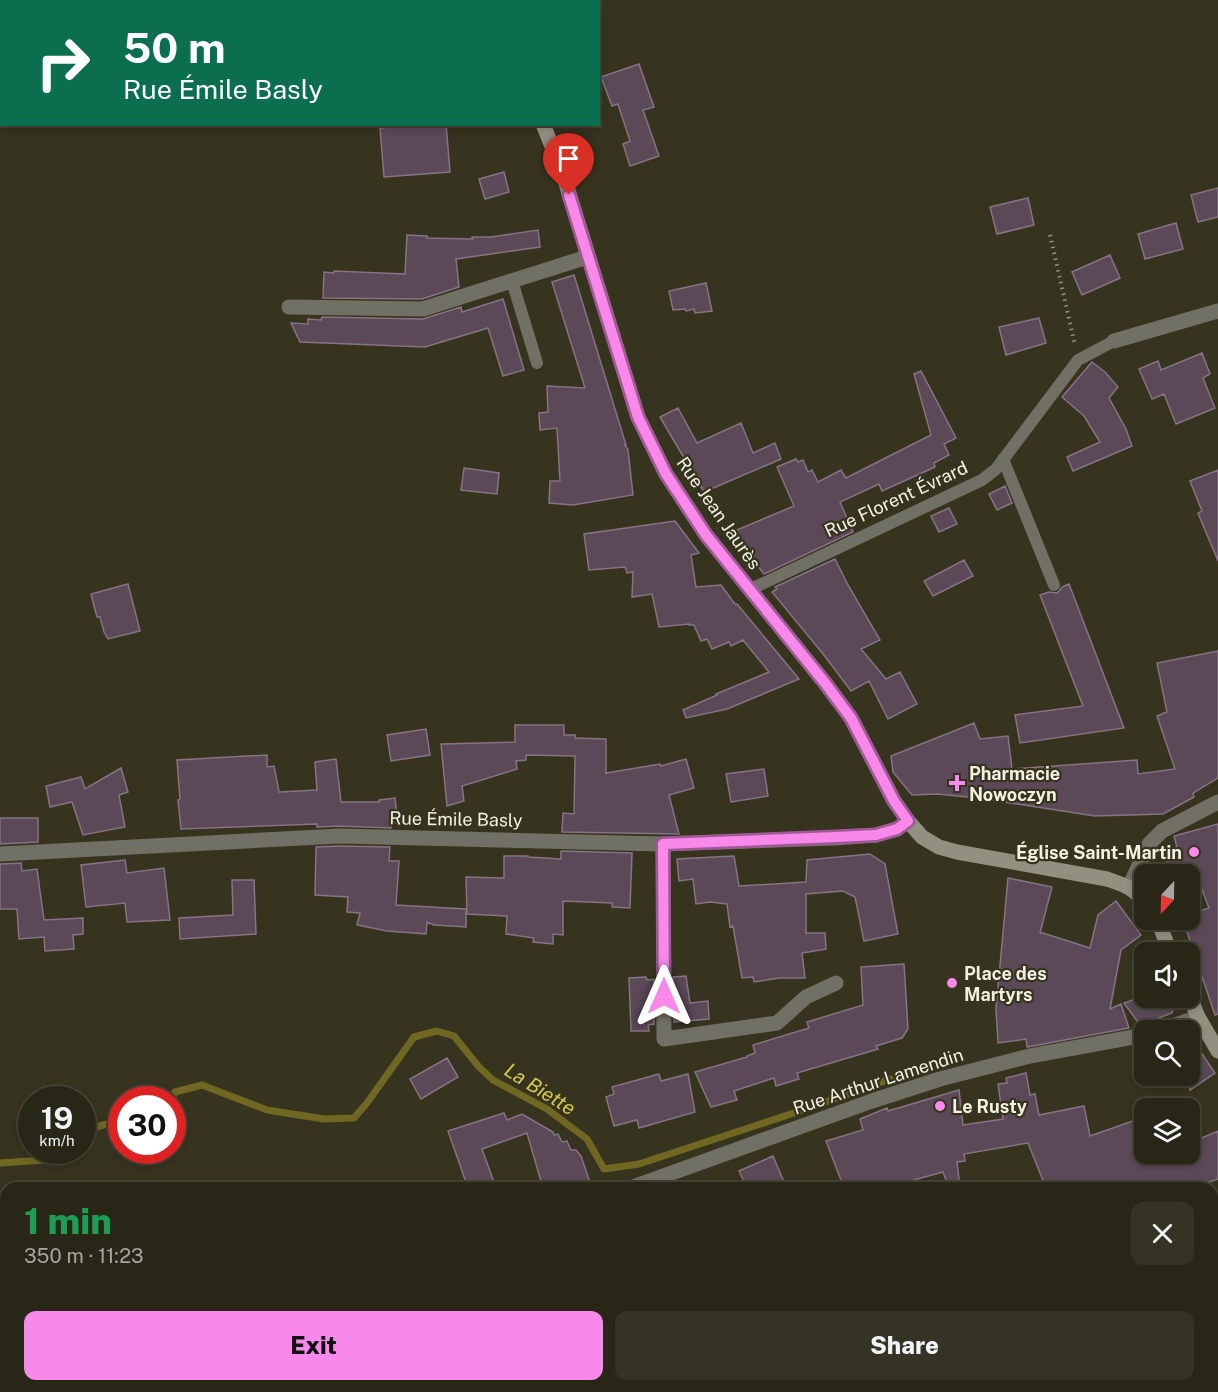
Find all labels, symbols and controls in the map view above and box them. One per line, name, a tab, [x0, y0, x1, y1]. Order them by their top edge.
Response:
text: 50 m	[123, 23, 226, 72]
icon: right	[24, 24, 102, 102]
text: Rue Émile Basly	[123, 73, 323, 105]
pin	[543, 133, 594, 195]
icon: arrive	[552, 142, 585, 175]
street label: Rue Jean Jaurès	[672, 453, 766, 573]
street label: Rue Florent Évrard	[821, 456, 971, 541]
place label: Pharmacie Nowoczyn	[969, 763, 1060, 805]
marker: Pharmacie Nowoczyn	[950, 776, 964, 790]
street label: Rue Émile Basly	[389, 806, 523, 831]
place label: Église Saint-Martin	[1016, 841, 1182, 863]
marker: Église Saint-Martin	[1187, 845, 1201, 859]
north arrow	[1134, 864, 1200, 930]
map controls	[1134, 864, 1200, 1164]
button: sound	[1134, 942, 1200, 1008]
place label: Place des Martyrs	[964, 963, 1047, 1005]
position arrow	[632, 964, 696, 1028]
marker: Place des Martyrs	[945, 976, 959, 990]
button: search	[1134, 1020, 1200, 1086]
street label: Rue Arthur Lamendin	[790, 1044, 966, 1118]
water label: La Biette	[500, 1058, 580, 1120]
speed limit sign: 30	[108, 1086, 186, 1164]
place label: Le Rusty	[952, 1096, 1027, 1117]
button: layers	[1134, 1098, 1200, 1164]
marker: Le Rusty	[933, 1099, 947, 1113]
text: 19	[41, 1100, 73, 1136]
text: km/h	[39, 1132, 75, 1149]
text: 1 min	[24, 1200, 112, 1242]
button: close	[1131, 1202, 1194, 1265]
text: 350 m · 11:23	[24, 1244, 144, 1268]
button: Exit	[24, 1311, 603, 1380]
button: Share	[615, 1311, 1194, 1380]

